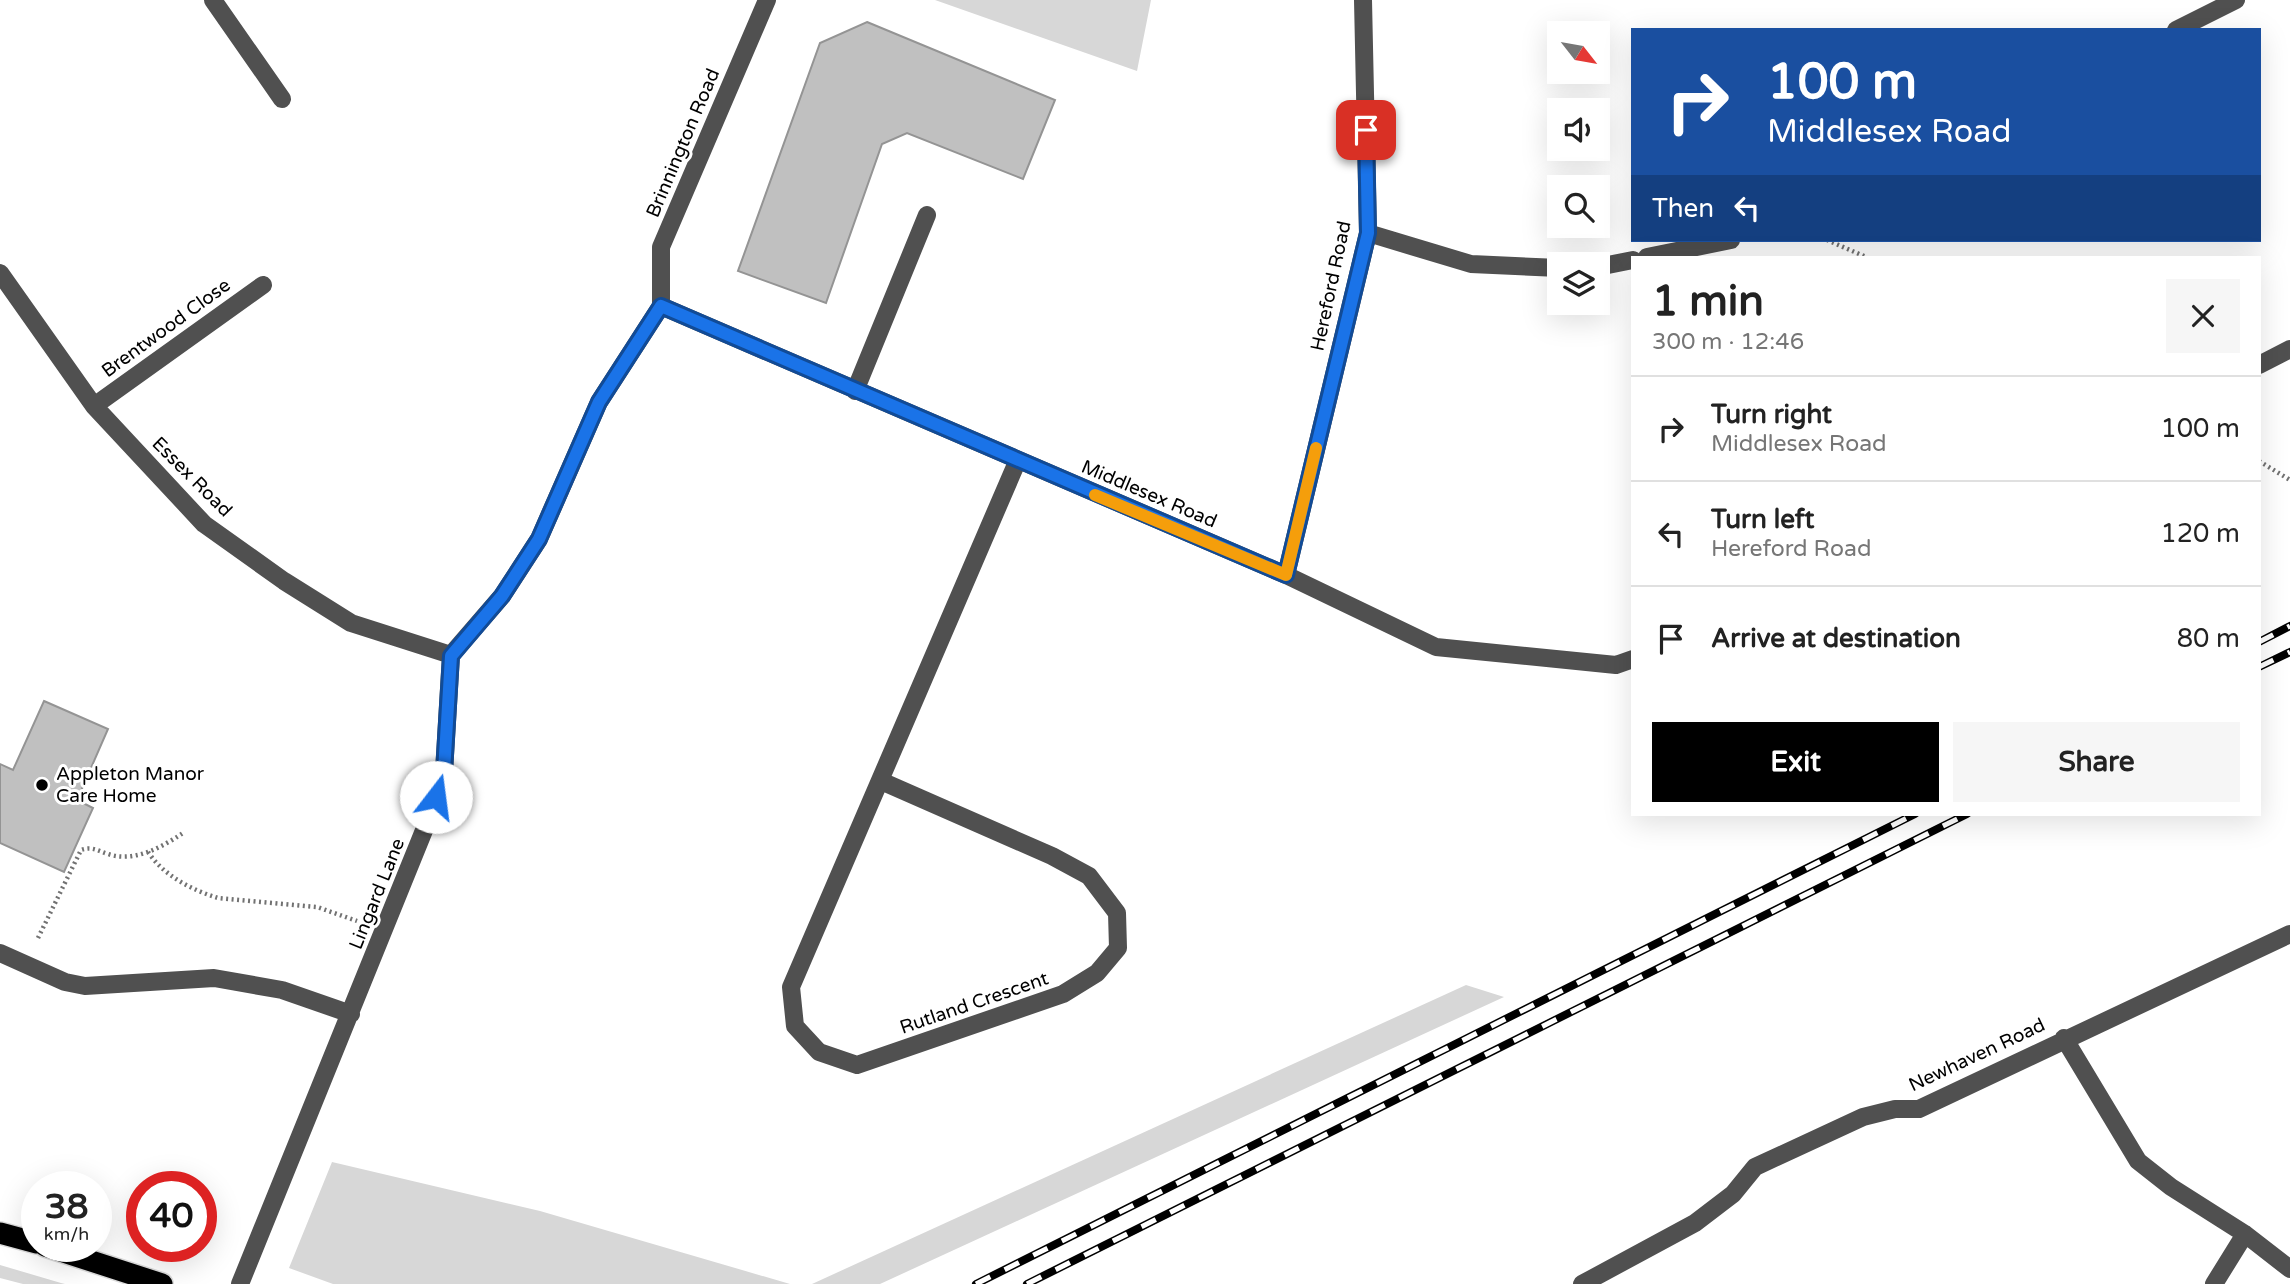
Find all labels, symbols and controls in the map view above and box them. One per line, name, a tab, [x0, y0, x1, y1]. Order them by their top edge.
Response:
north arrow	[1547, 21, 1610, 84]
map controls	[1547, 21, 1610, 315]
text: 100 m	[1767, 53, 1917, 112]
icon: right	[1652, 56, 1743, 147]
street label: Brinnington Road	[642, 65, 724, 221]
button: sound	[1547, 98, 1610, 161]
pin	[1336, 100, 1396, 160]
icon: arrive	[1347, 111, 1385, 149]
text: Middlesex Road	[1767, 113, 2011, 151]
button: search	[1547, 175, 1610, 238]
icon: left	[1728, 189, 1766, 227]
text: Then	[1652, 193, 1714, 224]
street label: Hereford Road	[1306, 219, 1356, 353]
button: layers	[1547, 252, 1610, 315]
street label: Brentwood Close	[97, 274, 235, 382]
text: 1 min	[1652, 276, 1764, 327]
button: close	[2166, 279, 2240, 353]
text: 300 m · 12:46	[1652, 328, 1804, 356]
text: Turn right	[1711, 399, 1832, 430]
icon: right	[1652, 410, 1690, 448]
text: 100 m	[2160, 413, 2240, 444]
text: Middlesex Road	[1711, 430, 1887, 458]
street label: Essex Road	[148, 433, 236, 521]
street label: Middlesex Road	[1078, 456, 1220, 532]
text: Turn left	[1711, 504, 1814, 535]
icon: left	[1652, 515, 1690, 553]
text: 120 m	[2160, 518, 2240, 549]
text: Hereford Road	[1711, 535, 1871, 563]
icon: arrive	[1652, 620, 1690, 658]
text: Arrive at destination	[1711, 623, 1961, 654]
text: 80 m	[2177, 623, 2240, 654]
button: Exit	[1652, 722, 1939, 802]
button: Share	[1953, 722, 2240, 802]
position arrow	[399, 760, 473, 834]
place label: Appleton Manor Care Home	[56, 763, 205, 807]
marker: Appleton Manor Care Home	[34, 777, 50, 793]
street label: Lingard Lane	[345, 835, 409, 953]
street label: Rutland Crescent	[897, 967, 1051, 1039]
street label: Newhaven Road	[1905, 1014, 2049, 1096]
speed limit sign: 40	[126, 1171, 217, 1262]
text: 38	[45, 1186, 88, 1228]
text: km/h	[44, 1223, 89, 1245]

